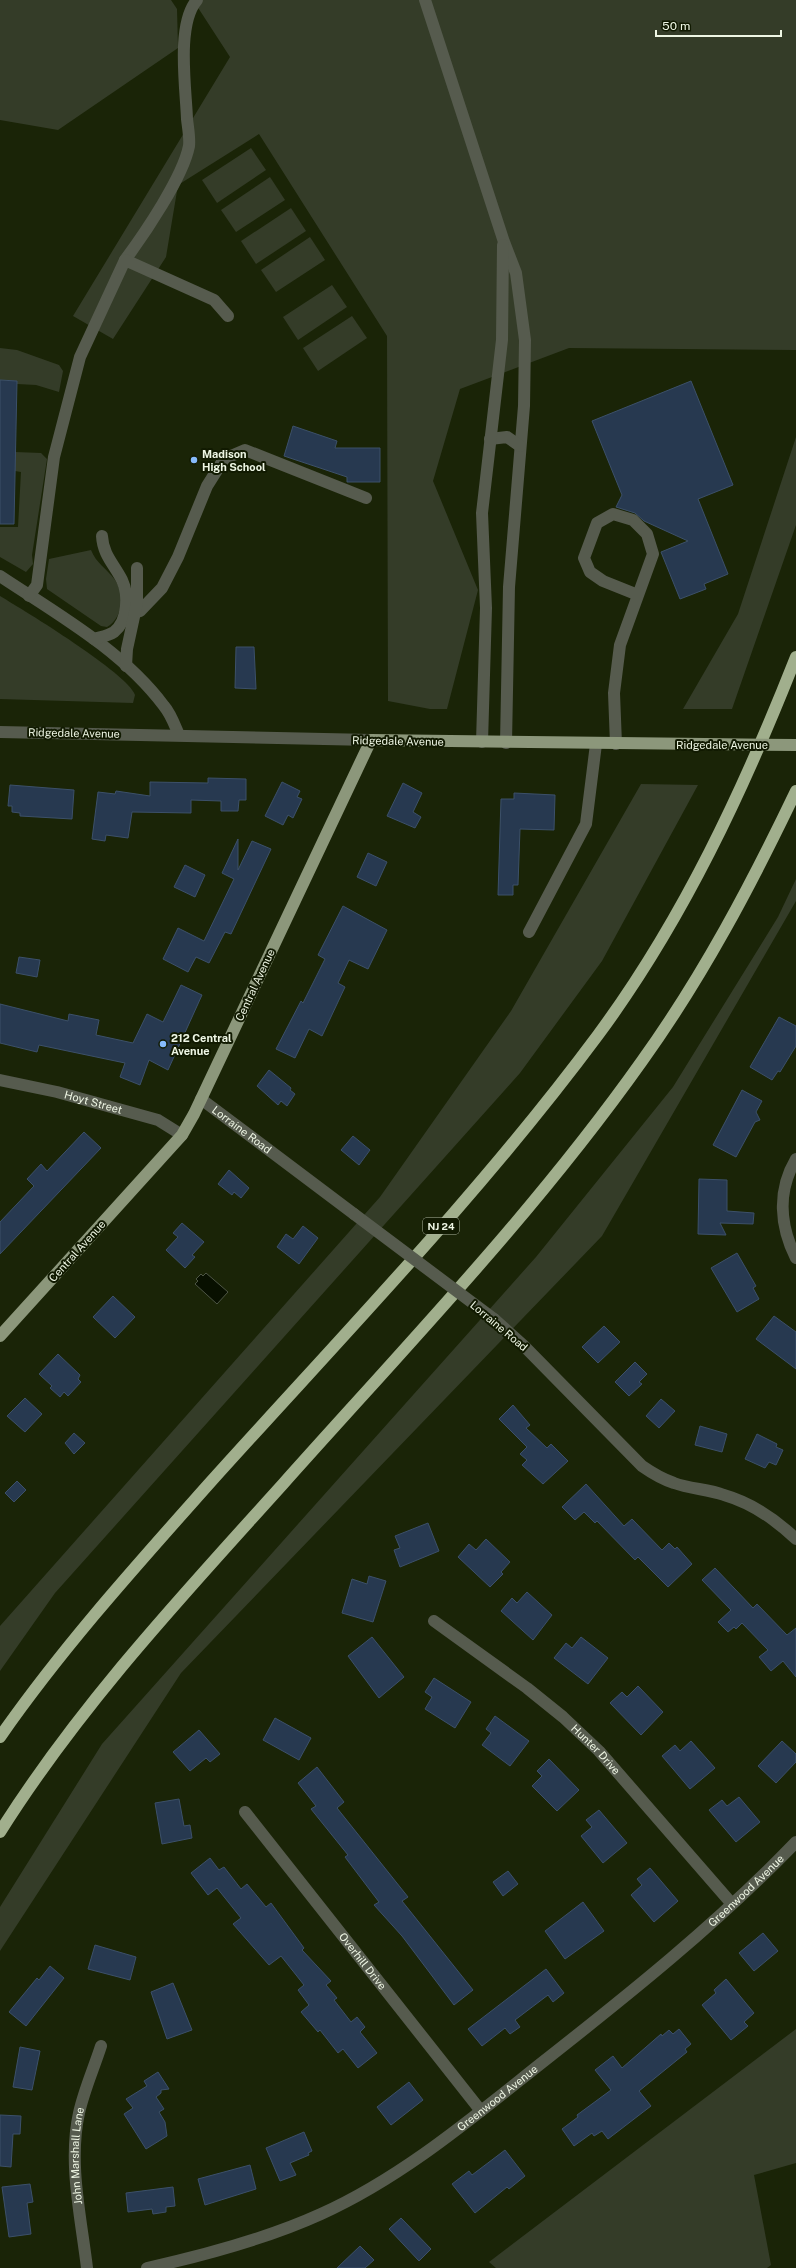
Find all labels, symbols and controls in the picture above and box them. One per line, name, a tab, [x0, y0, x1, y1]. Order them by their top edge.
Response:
scale bar	[656, 12, 781, 38]
text: 50 m	[662, 19, 690, 33]
place label: Madison High School	[202, 448, 266, 473]
marker: Madison High School	[189, 455, 199, 465]
street label: Ridgedale Avenue	[28, 726, 120, 740]
street label: Ridgedale Avenue	[352, 734, 444, 748]
street label: Ridgedale Avenue	[676, 739, 768, 751]
street label: Central Avenue	[233, 947, 277, 1023]
place label: 212 Central Avenue	[171, 1032, 232, 1057]
marker: 212 Central Avenue	[158, 1039, 168, 1049]
street label: Hoyt Street	[63, 1088, 124, 1116]
street label: Lorraine Road	[210, 1104, 274, 1156]
street label: Central Avenue	[46, 1218, 108, 1284]
road number: NJ 24	[423, 1218, 459, 1234]
street label: Lorraine Road	[468, 1299, 530, 1353]
street label: Hunter Drive	[569, 1722, 623, 1777]
street label: Greenwood Avenue	[706, 1852, 786, 1929]
street label: Overhill Drive	[337, 1930, 389, 1992]
street label: Greenwood Avenue	[455, 2063, 540, 2133]
street label: John Marshall Lane	[69, 2106, 86, 2205]

